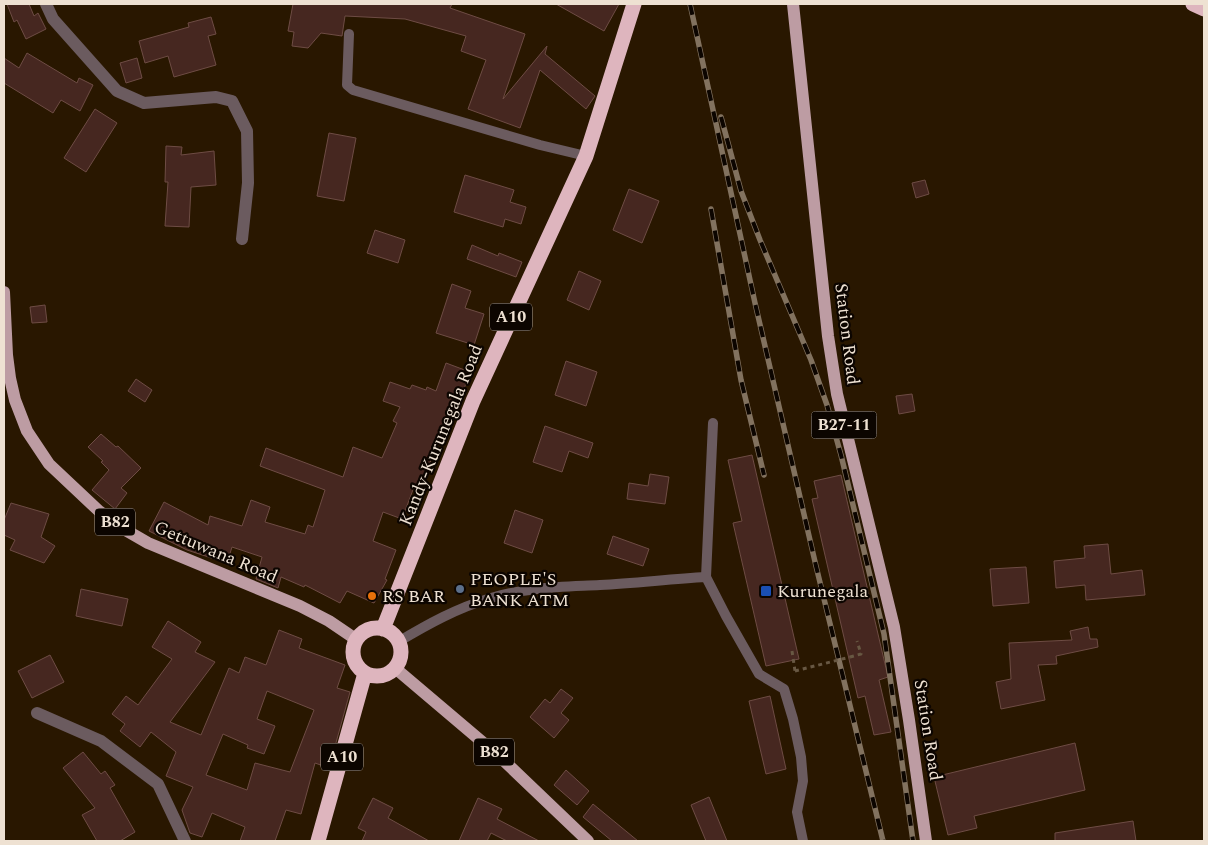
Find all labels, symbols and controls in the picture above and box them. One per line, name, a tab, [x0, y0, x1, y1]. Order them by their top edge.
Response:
street label: Station Road	[827, 282, 867, 386]
road number: A10	[490, 304, 532, 330]
street label: Kandy-Kurunegala Road	[392, 340, 490, 530]
road number: B27-11	[812, 412, 876, 438]
road number: B82	[95, 508, 135, 536]
street label: Gettuwana Road	[150, 514, 282, 590]
place label: PEOPLE'S BANK ATM	[470, 566, 569, 614]
place label: Kurunegala	[777, 578, 869, 605]
place label: RS BAR	[382, 583, 445, 610]
marker: PEOPLE'S BANK ATM	[454, 583, 466, 595]
marker: Kurunegala	[759, 584, 773, 598]
marker: RS BAR	[366, 590, 378, 602]
street label: Station Road	[907, 677, 949, 783]
road number: B82	[474, 739, 514, 766]
road number: A10	[321, 744, 363, 770]

